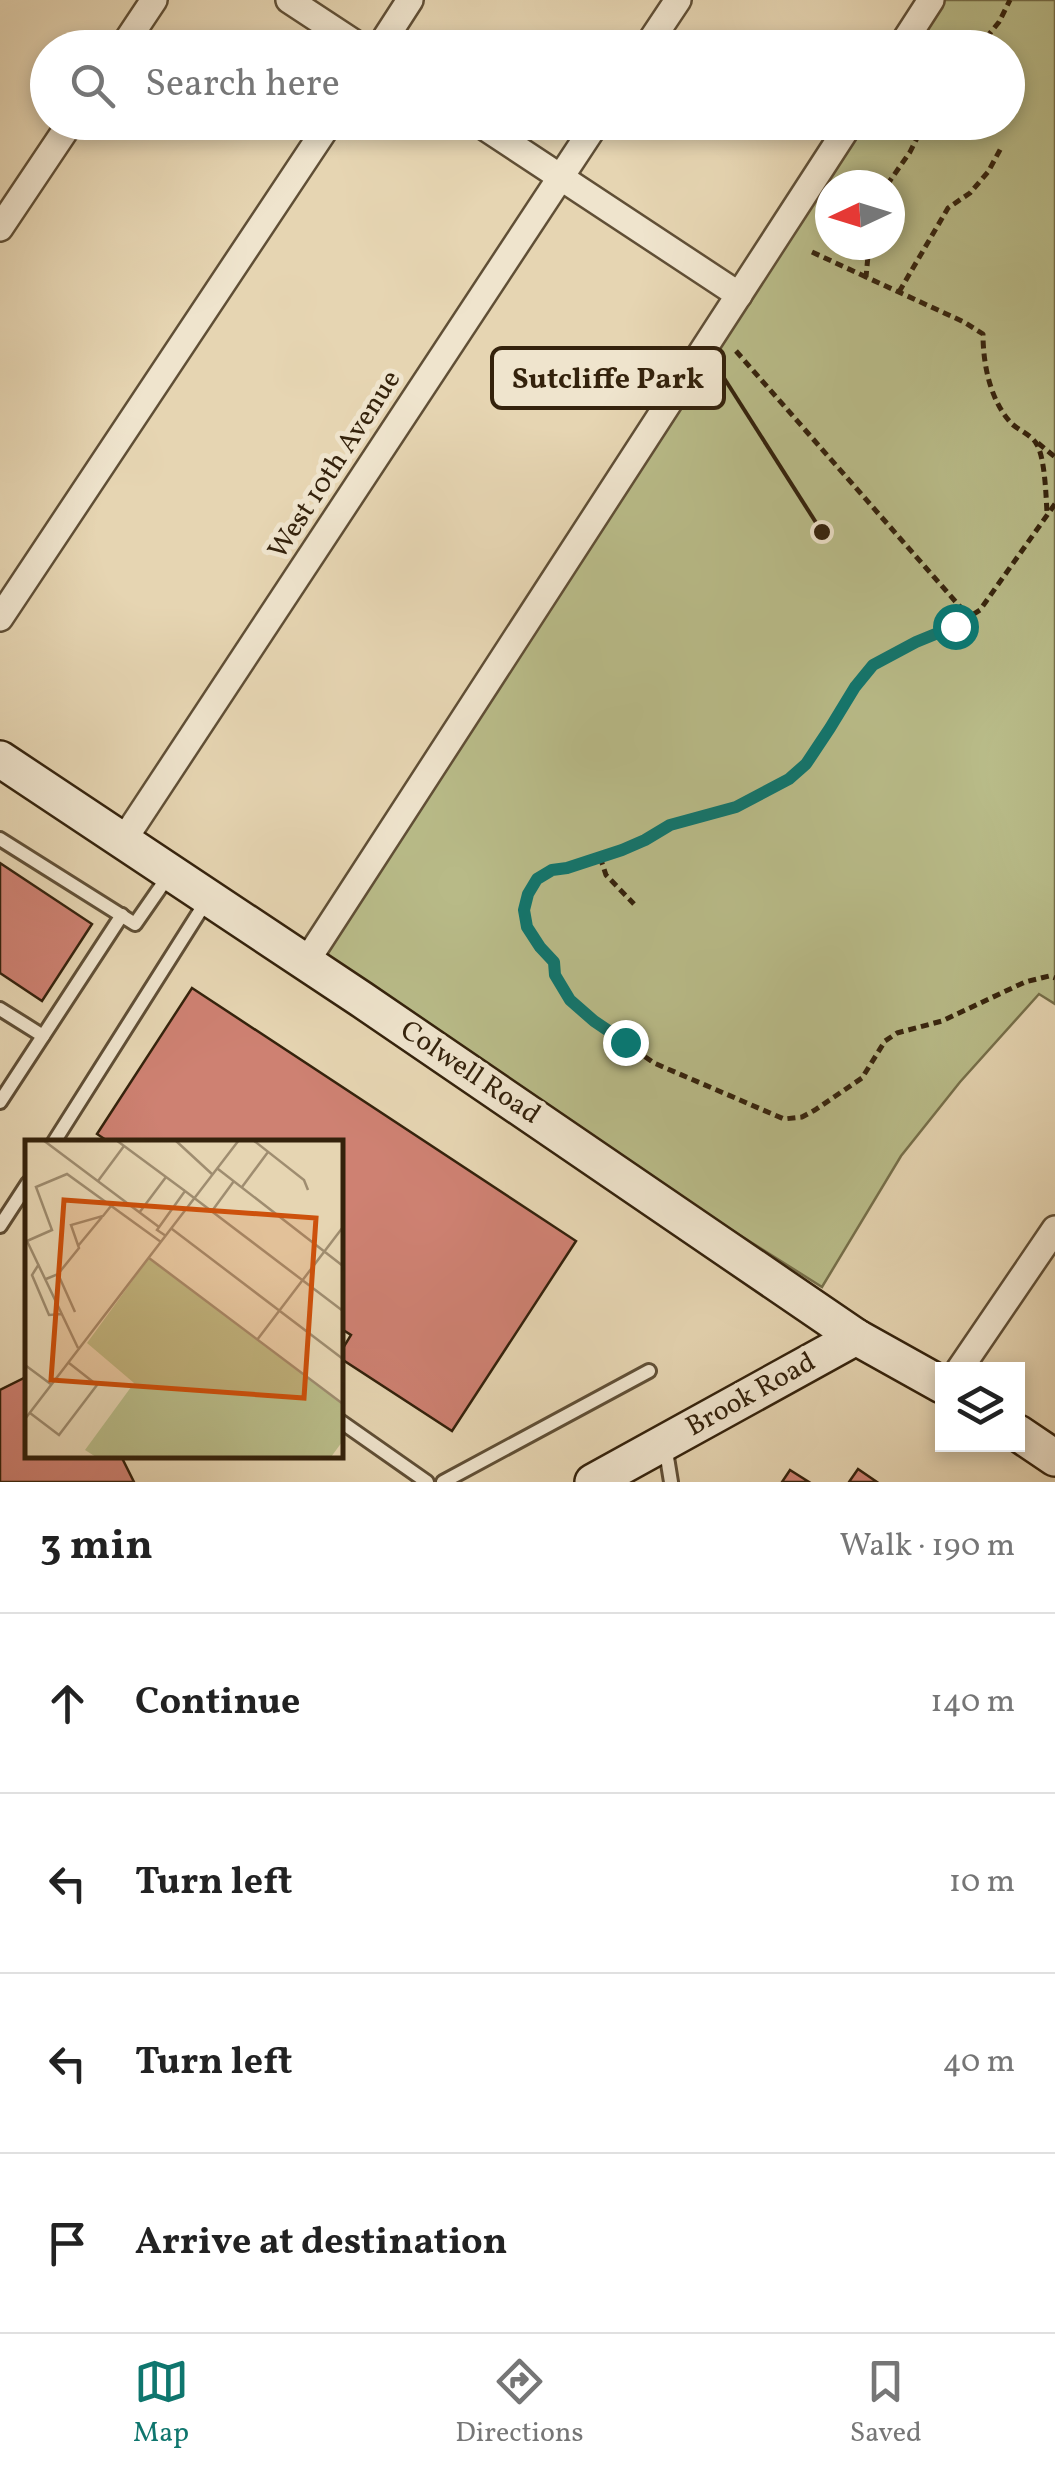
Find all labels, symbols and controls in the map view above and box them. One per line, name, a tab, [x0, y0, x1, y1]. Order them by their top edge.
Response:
search box	[30, 30, 1025, 140]
icon: search	[65, 58, 120, 113]
text: Search here	[145, 59, 340, 112]
north arrow	[815, 170, 905, 260]
callout: Sutcliffe Park	[492, 348, 724, 408]
text: Sutcliffe Park	[512, 359, 704, 401]
street label: West 10th Avenue	[259, 363, 411, 567]
route start	[933, 604, 979, 650]
street label: Colwell Road	[392, 1012, 548, 1134]
route end	[603, 1020, 649, 1066]
inset map	[25, 1140, 342, 1457]
street label: Brook Road	[679, 1343, 823, 1447]
map controls	[935, 1362, 1025, 1452]
button: layers	[935, 1362, 1025, 1452]
text: 3 min	[40, 1518, 153, 1577]
text: Walk · 190 m	[840, 1525, 1015, 1569]
icon: ahead	[40, 1676, 95, 1731]
text: Continue	[135, 1677, 300, 1730]
text: 140 m	[930, 1681, 1015, 1725]
icon: left	[40, 1856, 95, 1911]
text: Turn left	[135, 1857, 292, 1910]
text: 10 m	[949, 1861, 1015, 1905]
icon: left	[40, 2036, 95, 2091]
text: Turn left	[135, 2037, 292, 2090]
text: 40 m	[943, 2041, 1015, 2085]
icon: arrive	[40, 2216, 95, 2271]
text: Arrive at destination	[135, 2217, 508, 2270]
tab: Map	[133, 2354, 189, 2453]
tab: Directions	[455, 2354, 584, 2453]
tab: Saved	[850, 2354, 922, 2453]

